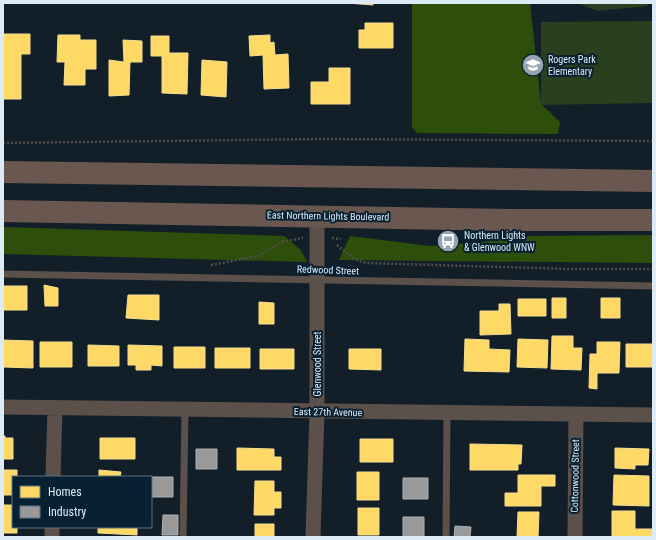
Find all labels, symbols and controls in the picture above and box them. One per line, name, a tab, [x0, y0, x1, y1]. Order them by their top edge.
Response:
school or university icon: Rogers Park Elementary	[520, 52, 546, 78]
place label: Rogers Park Elementary	[548, 54, 596, 77]
street label: East Northern Lights Boulevard	[267, 209, 389, 223]
bus stop icon: Northern Lights & Glenwood WNW	[435, 228, 461, 254]
place label: Northern Lights & Glenwood WNW	[464, 230, 535, 253]
street label: Redwood Street	[297, 263, 359, 277]
street label: Glenwood Street	[312, 331, 323, 396]
street label: East 27th Avenue	[294, 406, 363, 418]
street label: Cottonwood Street	[569, 439, 581, 513]
legend	[12, 476, 152, 528]
text: Homes	[48, 485, 82, 499]
text: Industry	[48, 505, 86, 519]

